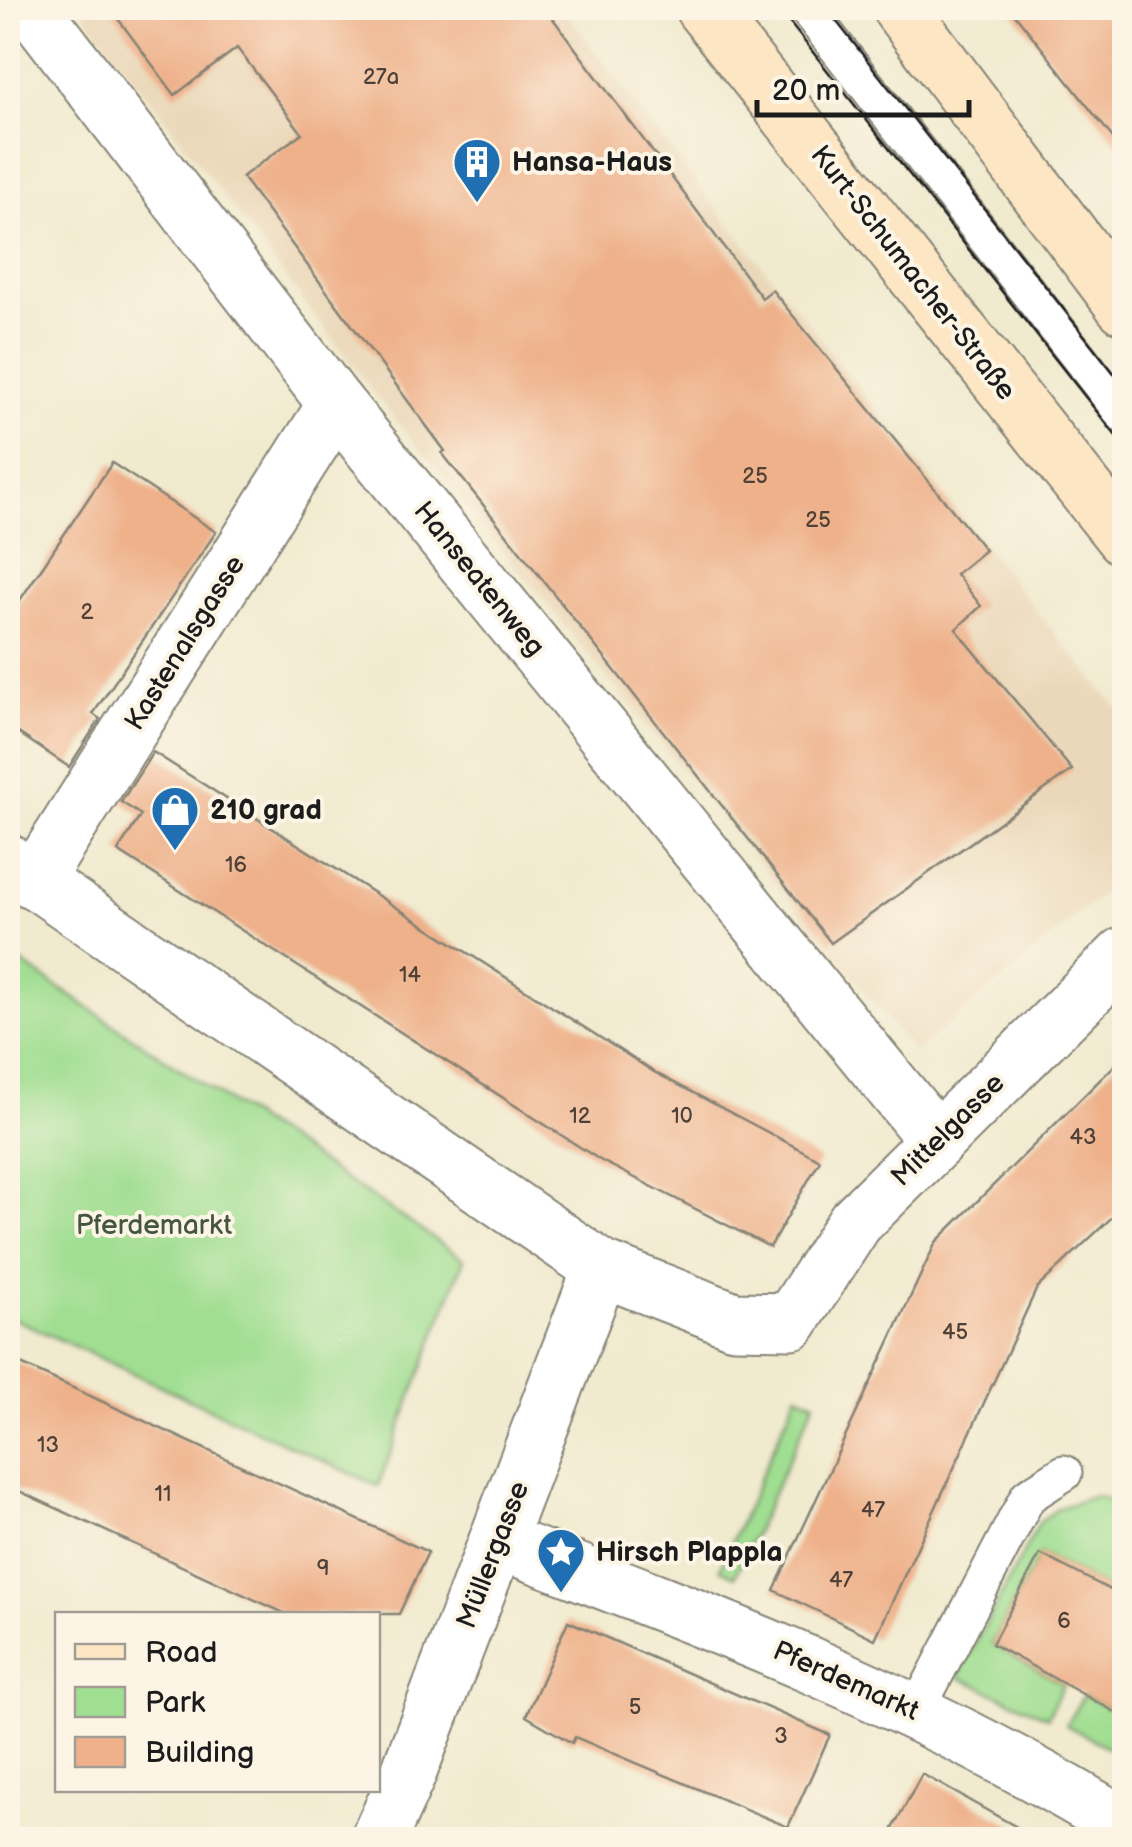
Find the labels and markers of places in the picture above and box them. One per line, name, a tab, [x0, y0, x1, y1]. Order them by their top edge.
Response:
building icon: Hansa-Haus	[451, 136, 503, 204]
place label: Hansa-Haus	[512, 146, 672, 179]
shop icon: 210 grad	[149, 784, 201, 852]
place label: 210 grad	[210, 794, 322, 827]
place icon: Hirsch Plappla	[535, 1526, 587, 1594]
place label: Hirsch Plappla	[596, 1536, 783, 1569]

